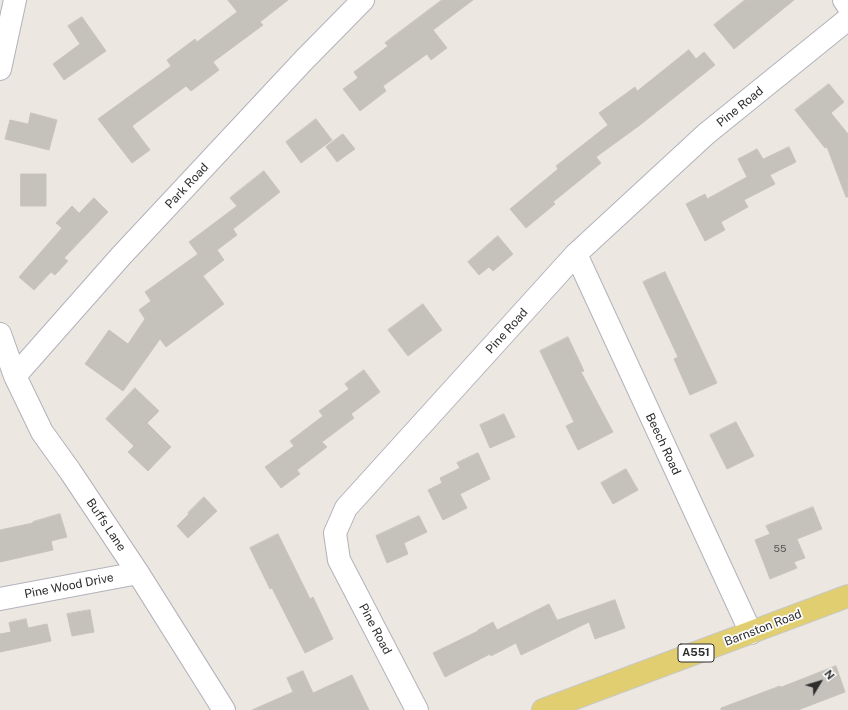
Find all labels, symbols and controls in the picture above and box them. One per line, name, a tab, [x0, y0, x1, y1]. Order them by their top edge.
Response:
street label: Pine Road	[714, 84, 766, 130]
street label: Park Road	[162, 160, 212, 212]
street label: Pine Road	[483, 305, 531, 357]
street label: Beech Road	[642, 411, 684, 477]
street label: Buffs Lane	[83, 496, 129, 554]
house number: 55	[774, 543, 786, 555]
street label: Pine Wood Drive	[23, 570, 115, 602]
street label: Pine Road	[356, 601, 394, 657]
street label: Barnston Road	[722, 607, 804, 649]
road number: A551	[678, 644, 714, 662]
north arrow	[800, 662, 840, 702]
text: N	[822, 668, 837, 682]

